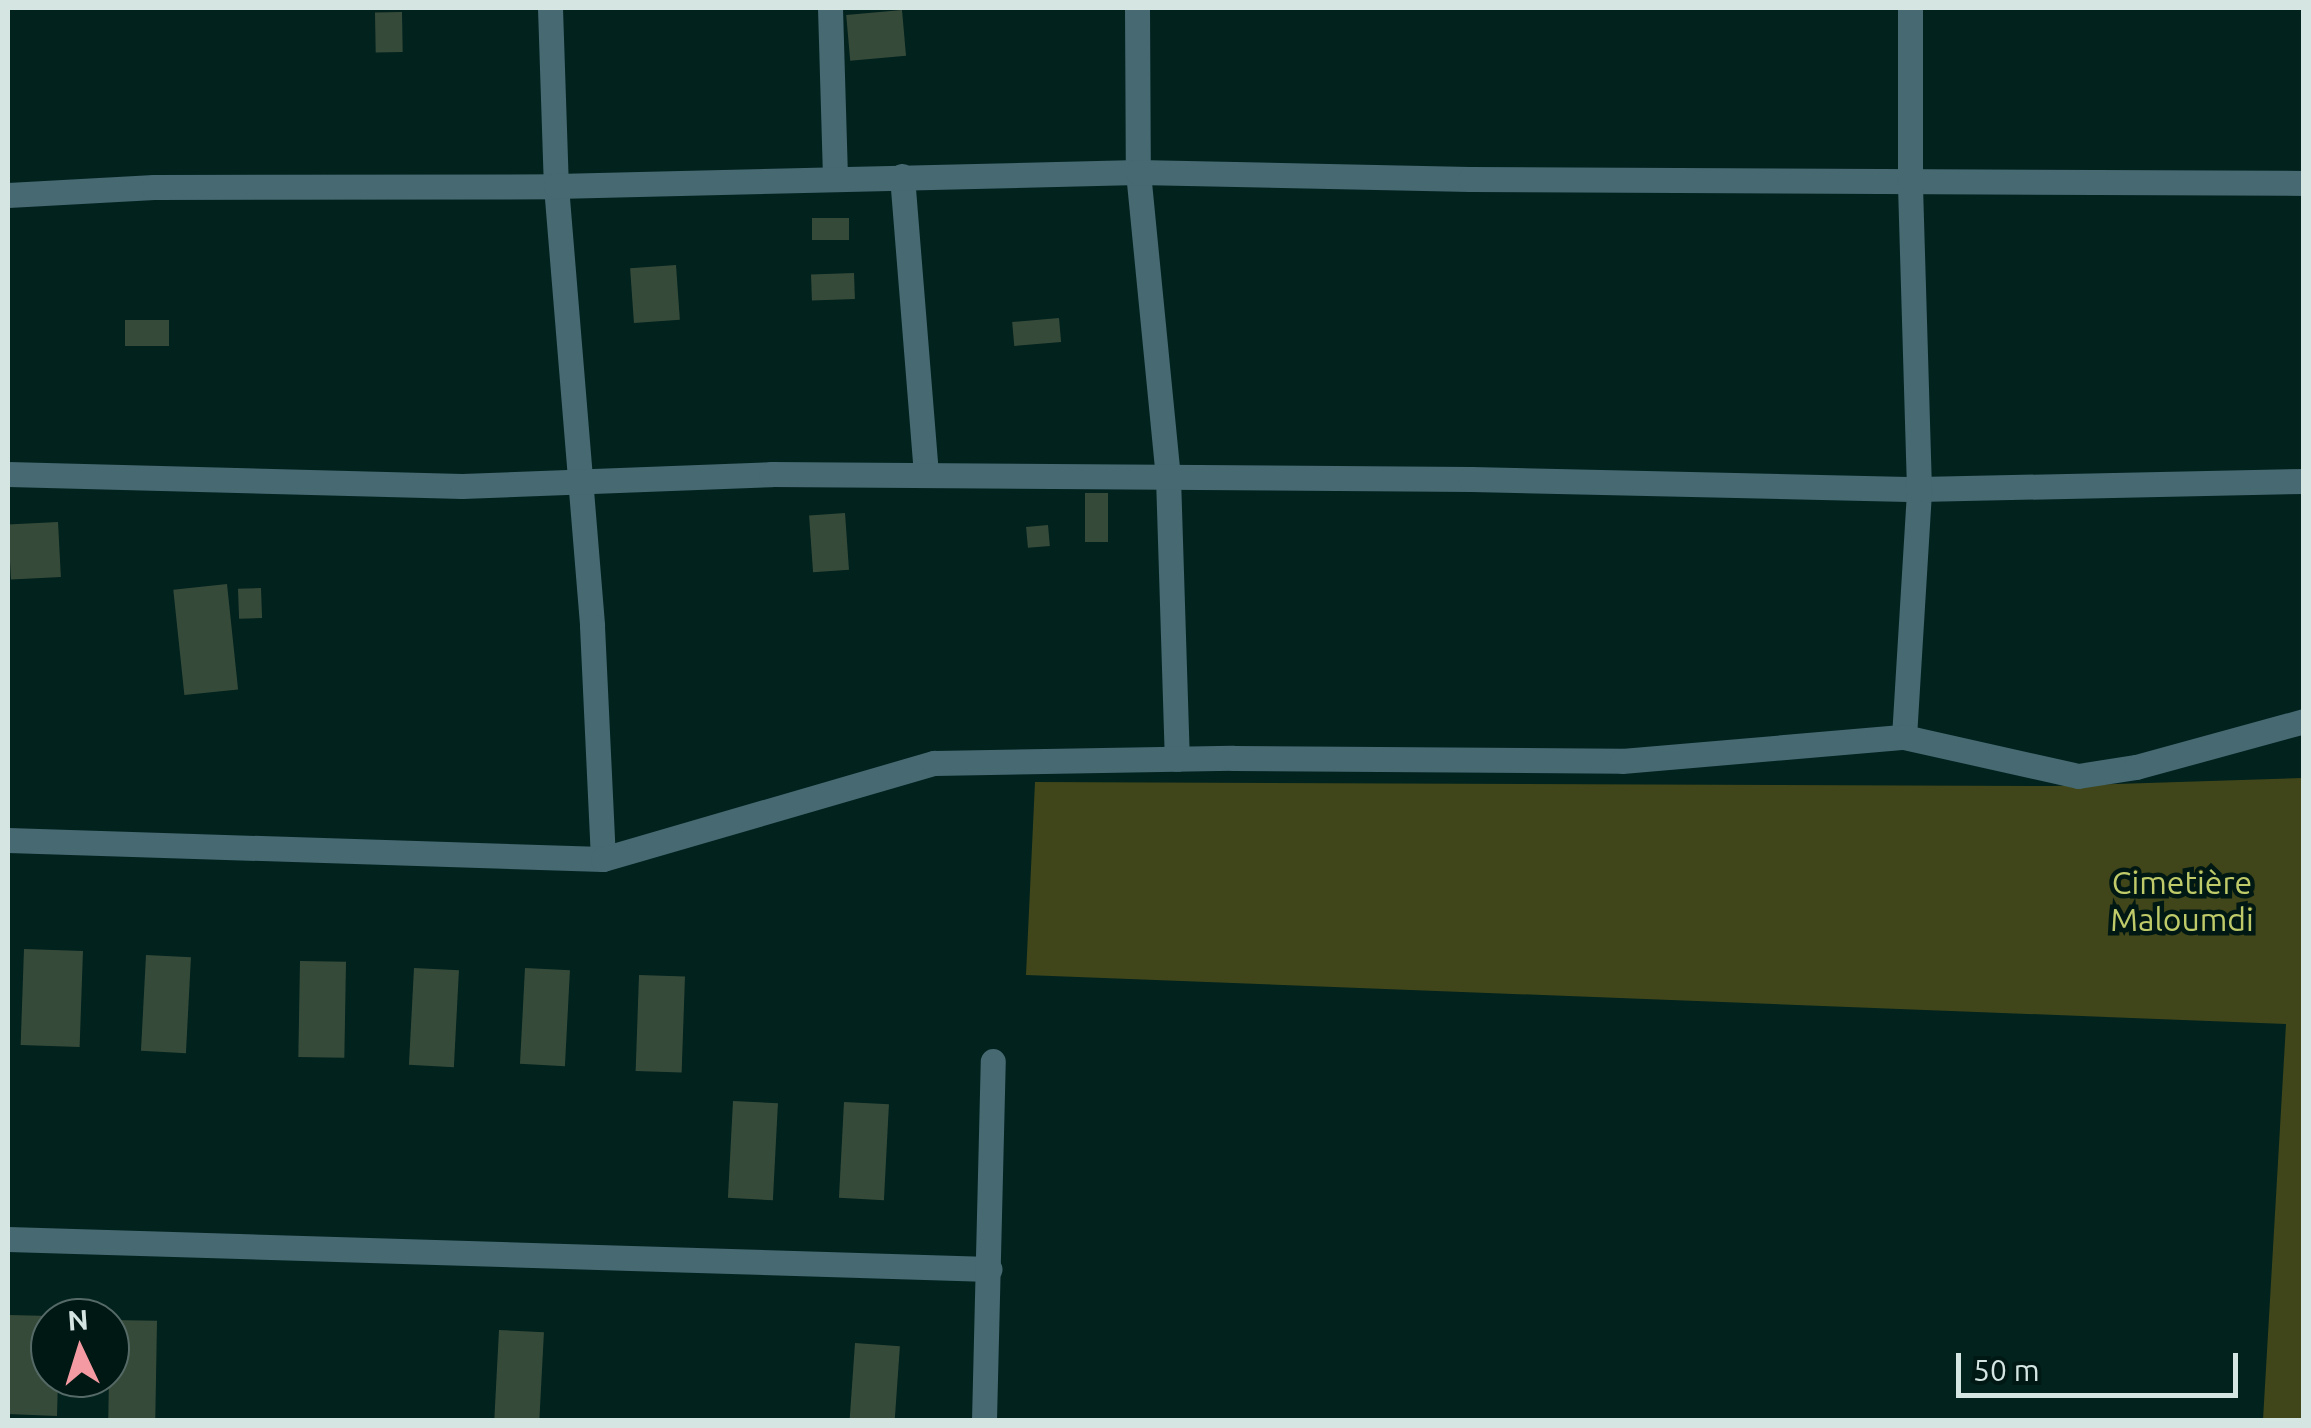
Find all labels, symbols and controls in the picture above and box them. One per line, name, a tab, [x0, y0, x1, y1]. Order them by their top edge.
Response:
park label: Cimetière Maloumdi	[2110, 864, 2254, 939]
north arrow	[30, 1298, 130, 1398]
text: N	[67, 1303, 90, 1336]
scale bar	[1961, 1333, 2244, 1395]
text: 50 m	[1973, 1353, 2040, 1387]

